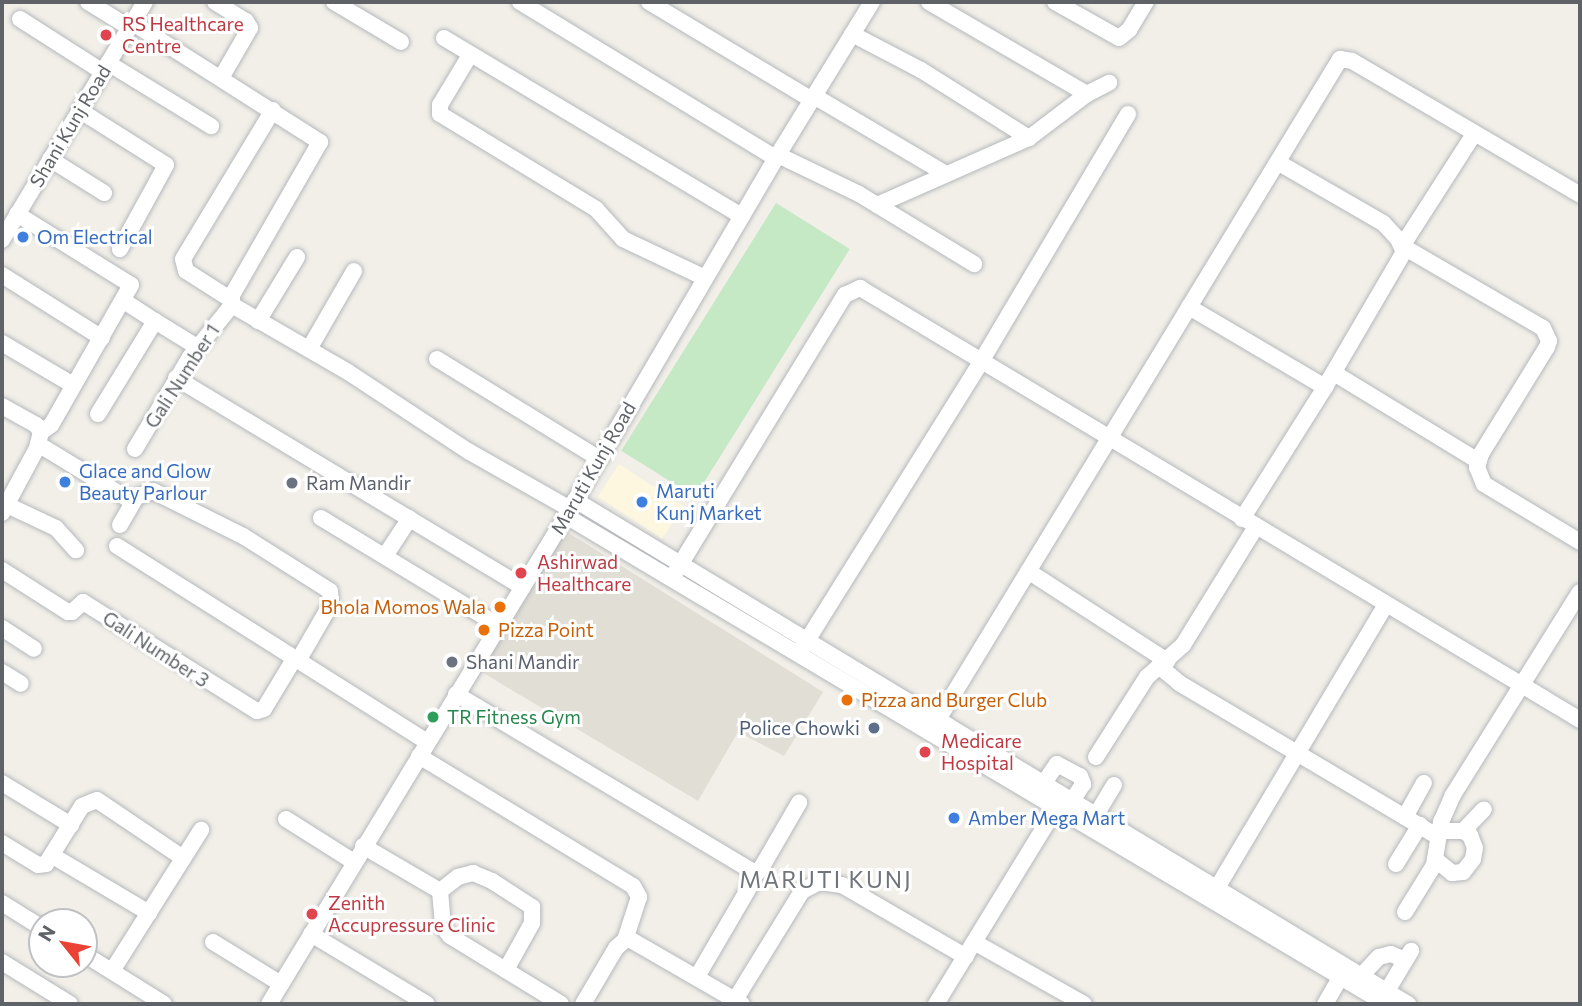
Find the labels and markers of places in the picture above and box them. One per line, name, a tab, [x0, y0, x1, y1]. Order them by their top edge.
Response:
place label: RS Healthcare Centre	[122, 13, 244, 57]
marker: RS Healthcare Centre	[96, 25, 116, 45]
place label: Om Electrical	[37, 226, 153, 248]
marker: Om Electrical	[15, 229, 31, 245]
place label: Glace and Glow Beauty Parlour	[79, 460, 211, 504]
place label: Ram Mandir	[306, 472, 411, 494]
marker: Glace and Glow Beauty Parlour	[57, 474, 73, 490]
marker: Ram Mandir	[284, 475, 300, 491]
place label: Maruti Kunj Market	[656, 480, 762, 524]
marker: Maruti Kunj Market	[634, 494, 650, 510]
place label: Ashirwad Healthcare	[537, 551, 631, 595]
marker: Ashirwad Healthcare	[511, 563, 531, 583]
place label: Bhola Momos Wala	[321, 596, 486, 618]
marker: Bhola Momos Wala	[492, 599, 508, 615]
place label: Pizza Point	[498, 619, 594, 641]
marker: Pizza Point	[476, 622, 492, 638]
place label: Shani Mandir	[466, 651, 580, 673]
marker: Shani Mandir	[444, 654, 460, 670]
place label: Pizza and Burger Club	[861, 689, 1047, 711]
marker: Pizza and Burger Club	[839, 692, 855, 708]
place label: TR Fitness Gym	[447, 706, 581, 728]
marker: TR Fitness Gym	[425, 709, 441, 725]
place label: Police Chowki	[739, 717, 860, 739]
marker: Police Chowki	[866, 720, 882, 736]
place label: Medicare Hospital	[941, 730, 1022, 774]
marker: Medicare Hospital	[915, 742, 935, 762]
place label: Amber Mega Mart	[968, 807, 1125, 829]
marker: Amber Mega Mart	[946, 810, 962, 826]
place label: Zenith Accupressure Clinic	[328, 892, 495, 936]
marker: Zenith Accupressure Clinic	[302, 904, 322, 924]

